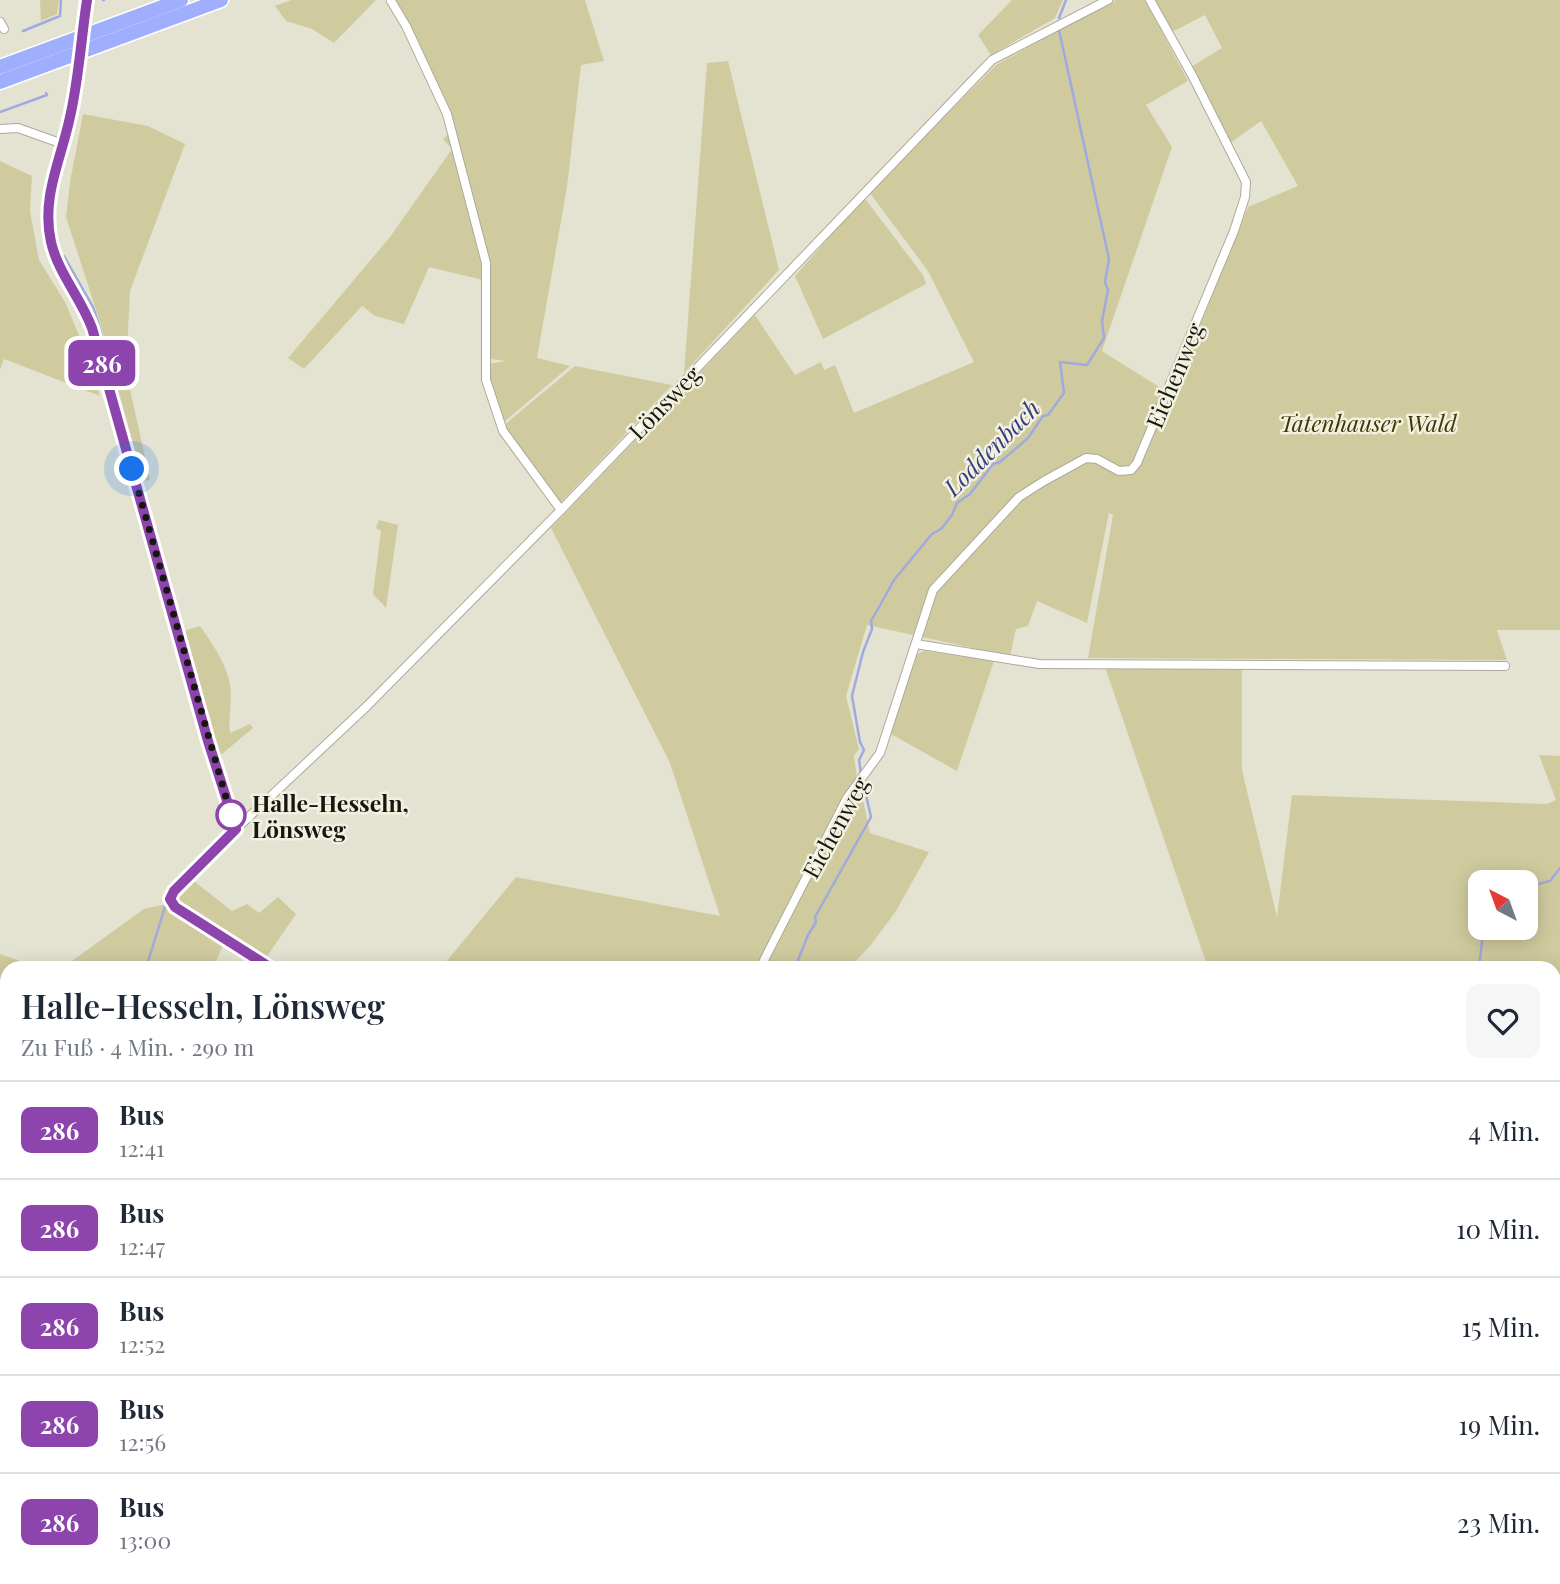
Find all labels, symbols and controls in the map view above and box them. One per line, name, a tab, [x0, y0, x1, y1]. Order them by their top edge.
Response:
street label: Eichenweg	[1138, 317, 1210, 433]
line badge: 286	[62, 340, 142, 386]
text: 286	[82, 347, 122, 379]
street label: Lönsweg	[621, 358, 707, 446]
water label: Loddenbach	[935, 392, 1046, 503]
park label: Tatenhauser Wald	[1279, 407, 1457, 438]
your location	[114, 451, 149, 486]
street label: Eichenweg	[794, 771, 876, 883]
place label: Halle-Hesseln, Lönsweg	[252, 787, 409, 844]
marker: Halle-Hesseln, Lönsweg	[216, 800, 246, 830]
north arrow	[1468, 870, 1538, 940]
map controls	[1468, 870, 1538, 940]
text: Halle-Hesseln, Lönsweg	[21, 983, 385, 1027]
button: heart	[1466, 984, 1540, 1058]
text: Zu Fuß · 4 Min. · 290 m	[21, 1031, 254, 1062]
text: Bus	[119, 1097, 164, 1132]
text: 4 Min.	[1468, 1113, 1540, 1148]
text: 286	[40, 1114, 79, 1146]
text: 12:41	[119, 1132, 165, 1163]
text: Bus	[119, 1195, 164, 1230]
text: 10 Min.	[1456, 1211, 1540, 1246]
text: 286	[40, 1212, 79, 1244]
text: 12:47	[119, 1230, 165, 1261]
text: Bus	[119, 1293, 164, 1328]
text: 15 Min.	[1461, 1309, 1540, 1344]
text: 286	[40, 1310, 79, 1342]
text: 12:52	[119, 1328, 165, 1359]
text: Bus	[119, 1391, 164, 1426]
text: 19 Min.	[1458, 1407, 1540, 1442]
text: 286	[40, 1408, 79, 1440]
text: 12:56	[119, 1426, 166, 1457]
text: Bus	[119, 1489, 164, 1524]
text: 23 Min.	[1457, 1505, 1540, 1540]
text: 286	[40, 1506, 79, 1538]
text: 13:00	[119, 1524, 171, 1555]

